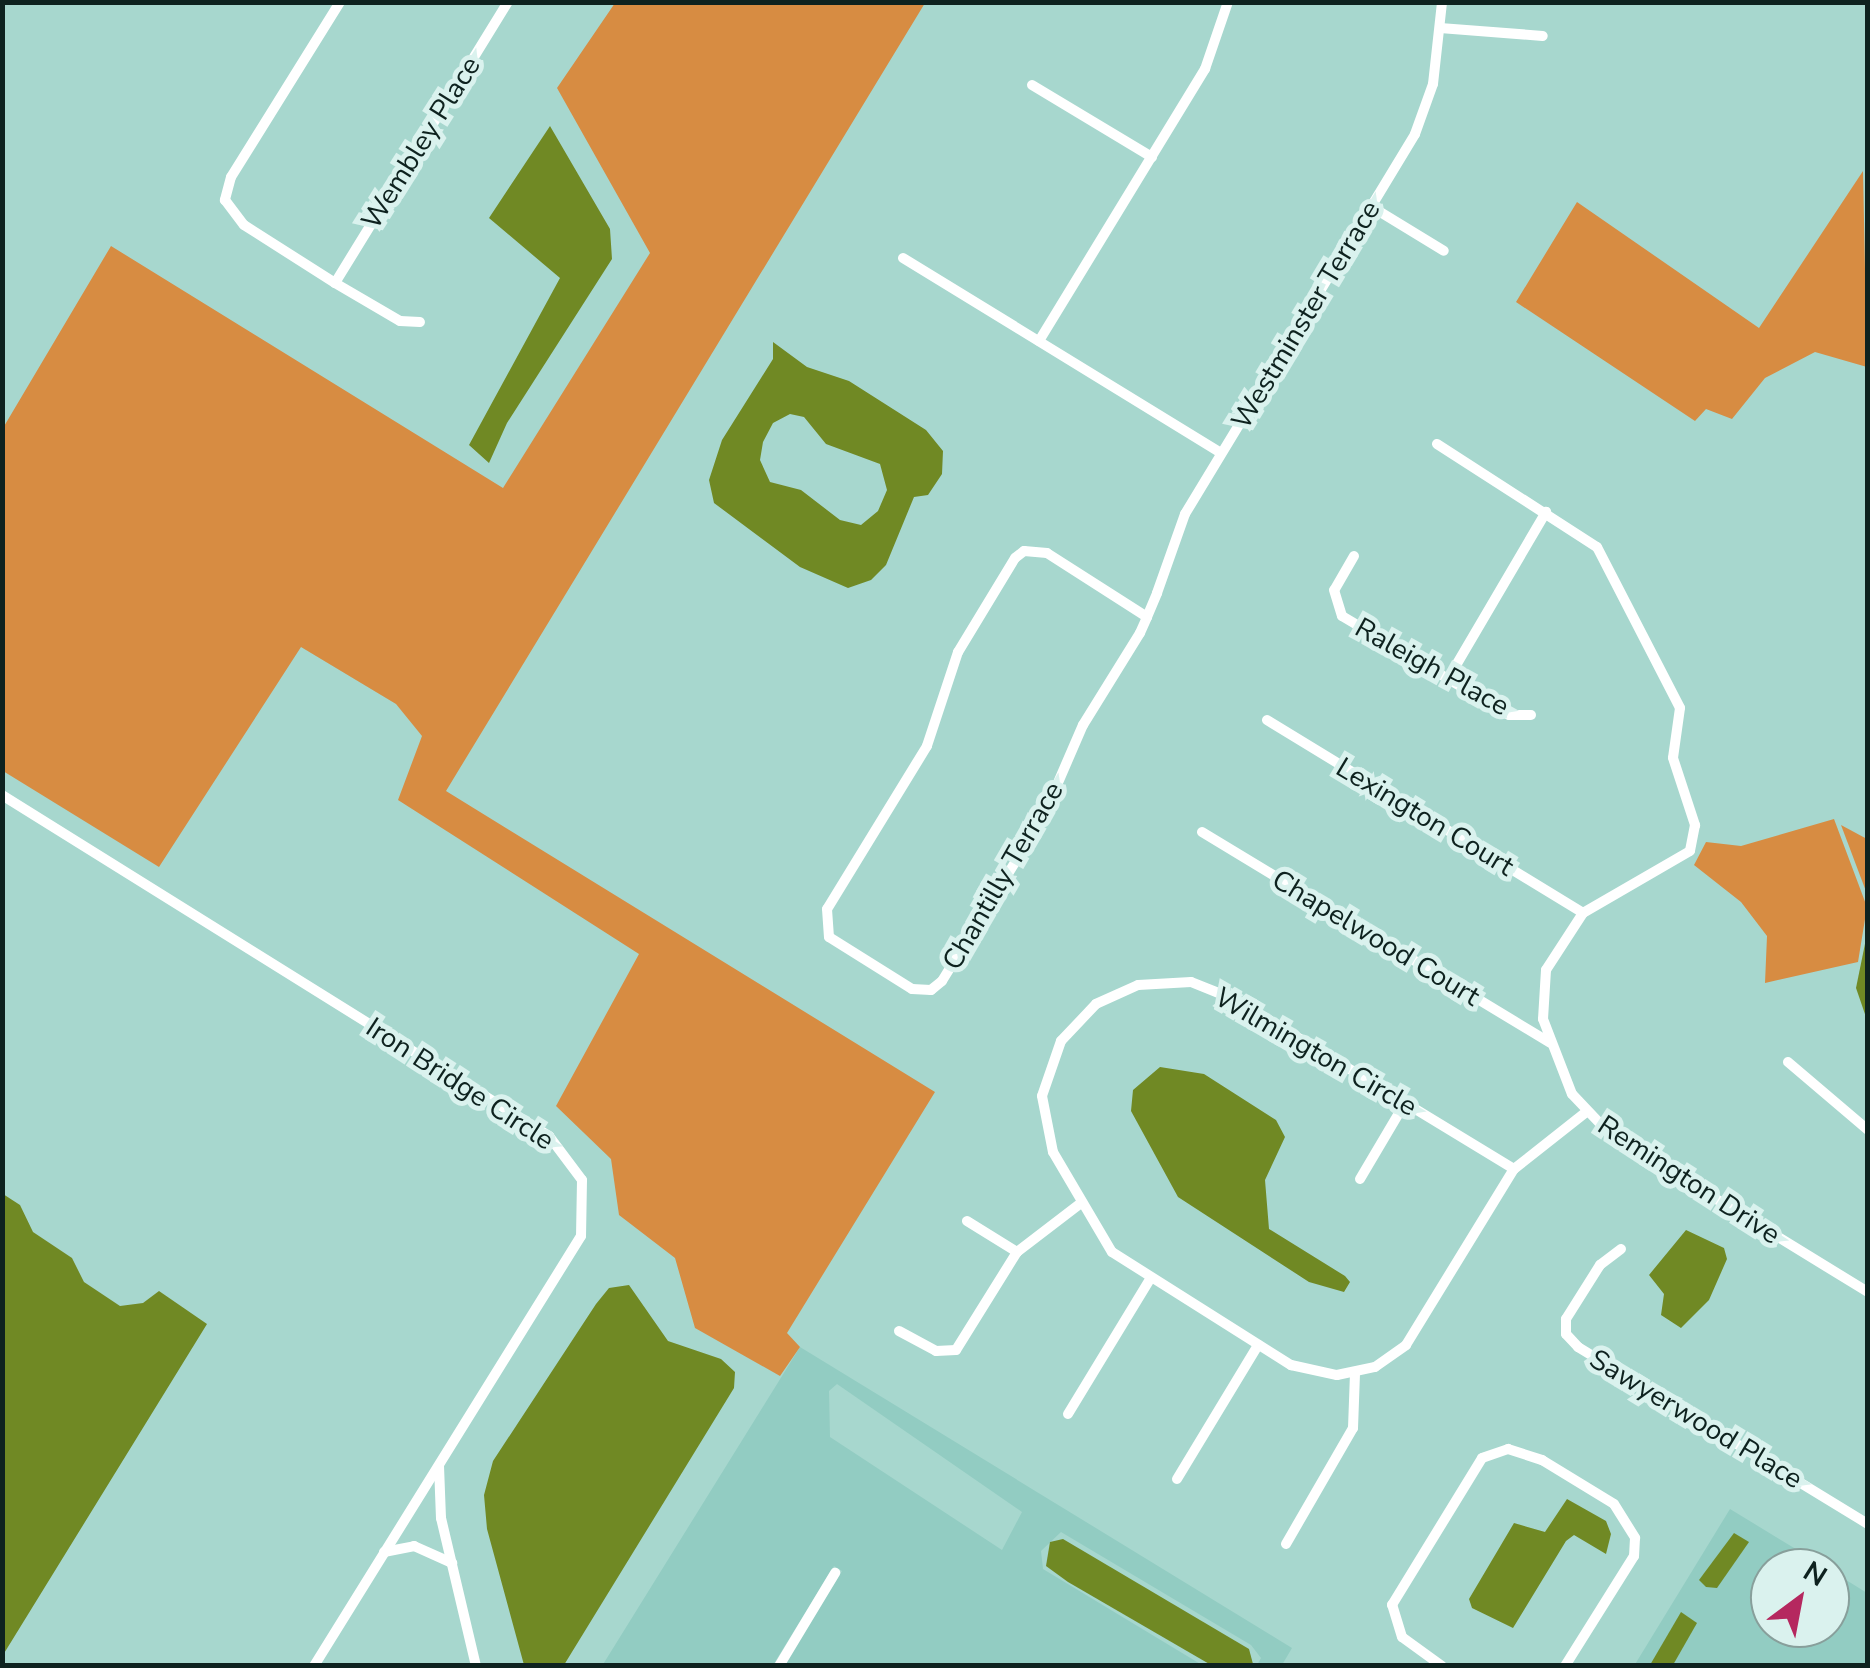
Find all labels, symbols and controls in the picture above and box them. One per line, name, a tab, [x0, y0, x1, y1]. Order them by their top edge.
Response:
street label: Wembley Place	[354, 50, 488, 236]
street label: Westminster Terrace	[1224, 195, 1388, 435]
street label: Raleigh Place	[1349, 611, 1515, 723]
street label: Lexington Court	[1330, 751, 1520, 883]
street label: Chantilly Terrace	[936, 776, 1070, 976]
street label: Chapelwood Court	[1266, 863, 1486, 1013]
street label: Wilmington Circle	[1209, 980, 1423, 1124]
street label: Iron Bridge Circle	[360, 1011, 560, 1157]
street label: Remington Drive	[1591, 1109, 1787, 1251]
street label: Sawyerwood Place	[1583, 1342, 1809, 1496]
north arrow	[1750, 1548, 1850, 1648]
text: N	[1796, 1553, 1834, 1596]

